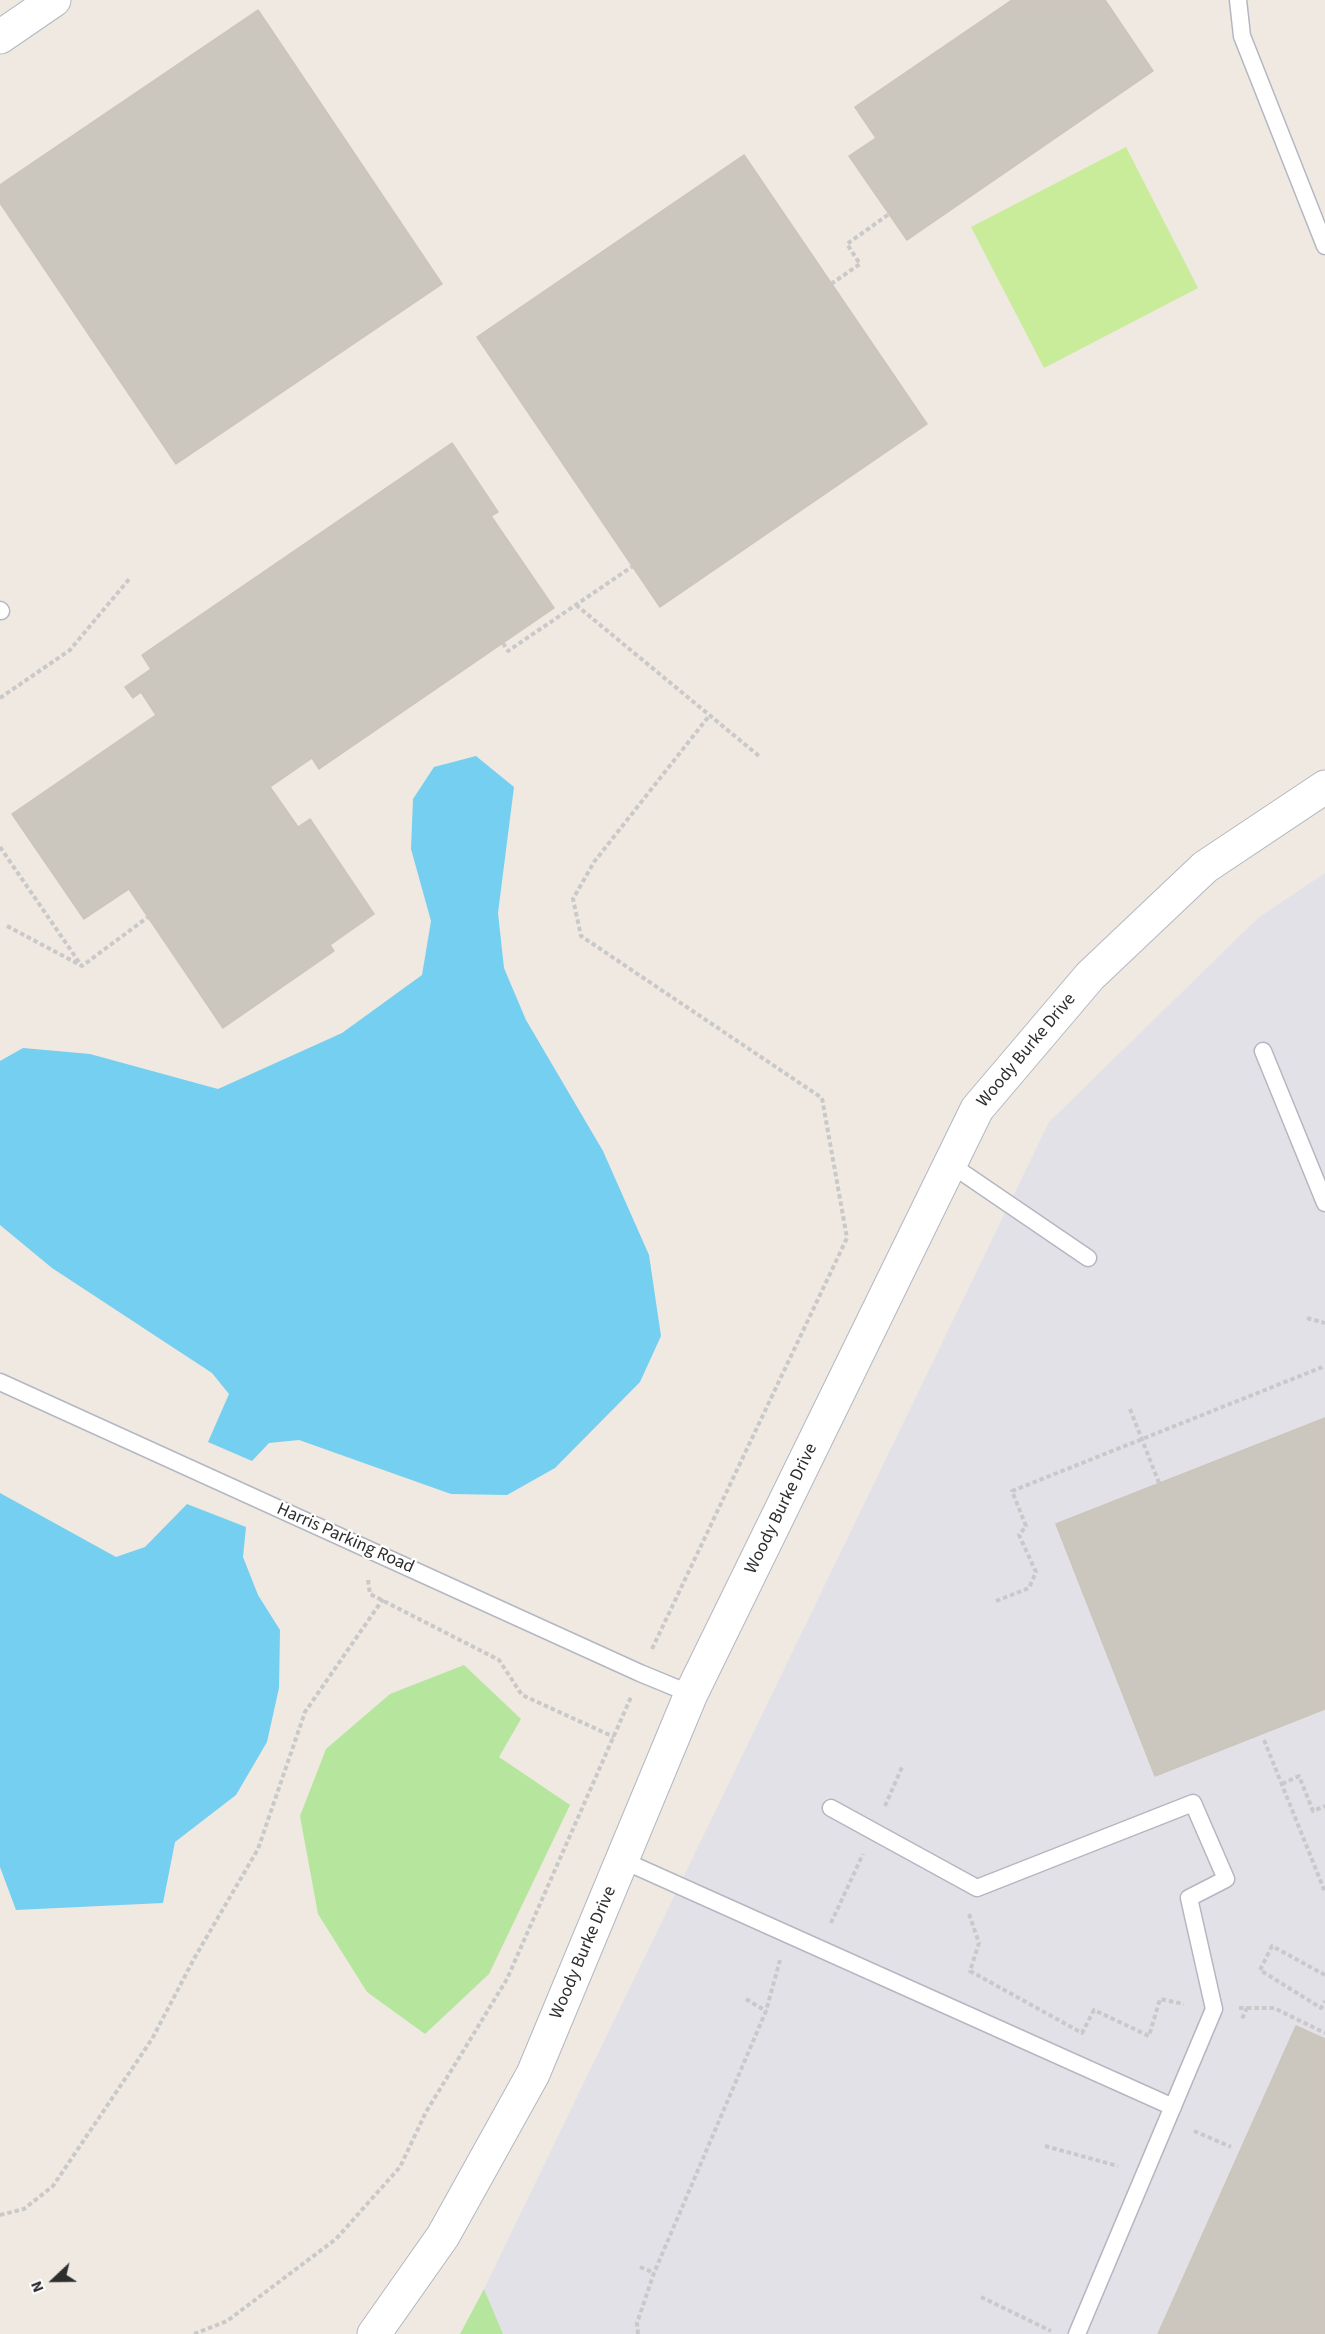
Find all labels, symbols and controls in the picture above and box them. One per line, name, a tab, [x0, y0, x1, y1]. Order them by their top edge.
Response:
street label: Woody Burke Drive	[973, 990, 1081, 1112]
street label: Woody Burke Drive	[741, 1440, 823, 1578]
street label: Harris Parking Road	[273, 1499, 417, 1579]
street label: Woody Burke Drive	[546, 1883, 622, 2023]
north arrow	[24, 2250, 84, 2310]
text: N	[25, 2278, 50, 2296]

